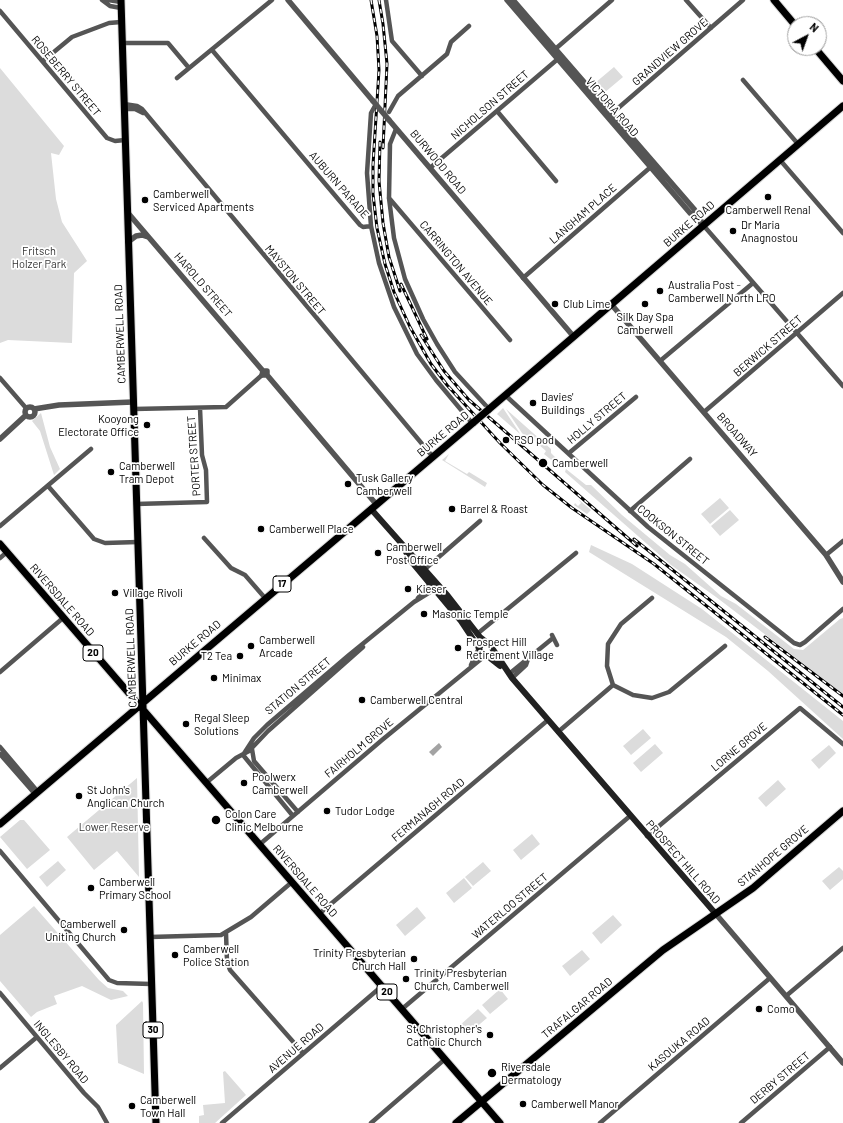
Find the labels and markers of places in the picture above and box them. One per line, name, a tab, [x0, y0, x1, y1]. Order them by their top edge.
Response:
place label: Camberwell Serviced Apartments	[153, 187, 254, 213]
marker: Camberwell Renal	[763, 192, 773, 202]
marker: Camberwell Serviced Apartments	[140, 195, 150, 205]
place label: Camberwell Renal	[726, 203, 810, 217]
place label: Dr Maria Anagnostou	[741, 218, 798, 244]
marker: Dr Maria Anagnostou	[728, 226, 738, 236]
place label: Australia Post - Camberwell North LPO	[668, 278, 776, 304]
marker: Australia Post - Camberwell North LPO	[655, 286, 665, 296]
place label: Club Lime	[563, 297, 610, 311]
marker: Club Lime	[550, 299, 560, 309]
marker: Silk Day Spa Camberwell	[640, 299, 650, 309]
place label: Silk Day Spa Camberwell	[616, 310, 674, 336]
place label: Davies' Buildings	[541, 390, 585, 416]
marker: Davies' Buildings	[528, 398, 538, 408]
place label: Kooyong Electorate Office	[58, 412, 139, 438]
marker: Kooyong Electorate Office	[142, 420, 152, 430]
place label: PSO pod	[514, 433, 554, 447]
marker: PSO pod	[501, 435, 511, 445]
place label: Camberwell	[552, 456, 608, 470]
marker: Camberwell	[537, 457, 549, 469]
place label: Camberwell Tram Depot	[119, 459, 175, 485]
marker: Camberwell Tram Depot	[106, 467, 116, 477]
place label: Tusk Gallery Camberwell	[356, 471, 413, 497]
marker: Tusk Gallery Camberwell	[343, 479, 353, 489]
place label: Barrel & Roast	[460, 502, 528, 516]
marker: Barrel & Roast	[447, 504, 457, 514]
place label: Camberwell Place	[269, 522, 353, 536]
marker: Camberwell Place	[256, 524, 266, 534]
place label: Camberwell Post Office	[386, 540, 442, 566]
marker: Camberwell Post Office	[373, 548, 383, 558]
place label: Kieser	[416, 582, 446, 596]
marker: Kieser	[403, 584, 413, 594]
place label: Village Rivoli	[123, 586, 183, 600]
marker: Village Rivoli	[110, 588, 120, 598]
place label: Masonic Temple	[432, 607, 508, 621]
marker: Masonic Temple	[419, 609, 429, 619]
place label: Camberwell Arcade	[259, 633, 315, 659]
place label: Prospect Hill Retirement Village	[466, 635, 554, 661]
marker: Camberwell Arcade	[246, 641, 256, 651]
marker: Prospect Hill Retirement Village	[453, 643, 463, 653]
place label: T2 Tea	[201, 649, 232, 663]
marker: T2 Tea	[235, 651, 245, 661]
place label: Minimax	[222, 671, 261, 685]
marker: Minimax	[209, 673, 219, 683]
place label: Camberwell Central	[370, 693, 463, 707]
marker: Camberwell Central	[357, 695, 367, 705]
place label: Regal Sleep Solutions	[194, 711, 250, 737]
marker: Regal Sleep Solutions	[181, 719, 191, 729]
place label: Poolwerx Camberwell	[252, 770, 308, 796]
marker: Poolwerx Camberwell	[239, 778, 249, 788]
place label: St John's Anglican Church	[87, 783, 164, 809]
marker: St John's Anglican Church	[74, 791, 84, 801]
place label: Tudor Lodge	[335, 804, 395, 818]
marker: Tudor Lodge	[322, 806, 332, 816]
place label: Colon Care Clinic Melbourne	[225, 807, 303, 833]
marker: Colon Care Clinic Melbourne	[210, 814, 222, 826]
place label: Camberwell Primary School	[99, 875, 171, 901]
marker: Camberwell Primary School	[86, 883, 96, 893]
place label: Camberwell Uniting Church	[45, 917, 116, 943]
marker: Camberwell Uniting Church	[119, 925, 129, 935]
place label: Camberwell Police Station	[183, 942, 249, 968]
place label: Trinity Presbyterian Church Hall	[313, 946, 406, 972]
marker: Camberwell Police Station	[170, 950, 180, 960]
marker: Trinity Presbyterian Church Hall	[409, 954, 419, 964]
place label: Trinity Presbyterian Church, Camberwell	[414, 966, 509, 992]
marker: Trinity Presbyterian Church, Camberwell	[401, 974, 411, 984]
place label: Como	[767, 1002, 795, 1016]
marker: Como	[754, 1004, 764, 1014]
place label: St Christopher's Catholic Church	[406, 1022, 482, 1048]
marker: St Christopher's Catholic Church	[485, 1030, 495, 1040]
place label: Riversdale Dermatology	[501, 1060, 562, 1086]
marker: Riversdale Dermatology	[486, 1067, 498, 1079]
place label: Camberwell Town Hall	[140, 1093, 196, 1119]
place label: Camberwell Manor	[531, 1097, 619, 1111]
marker: Camberwell Manor	[518, 1099, 528, 1109]
marker: Camberwell Town Hall	[127, 1101, 137, 1111]

